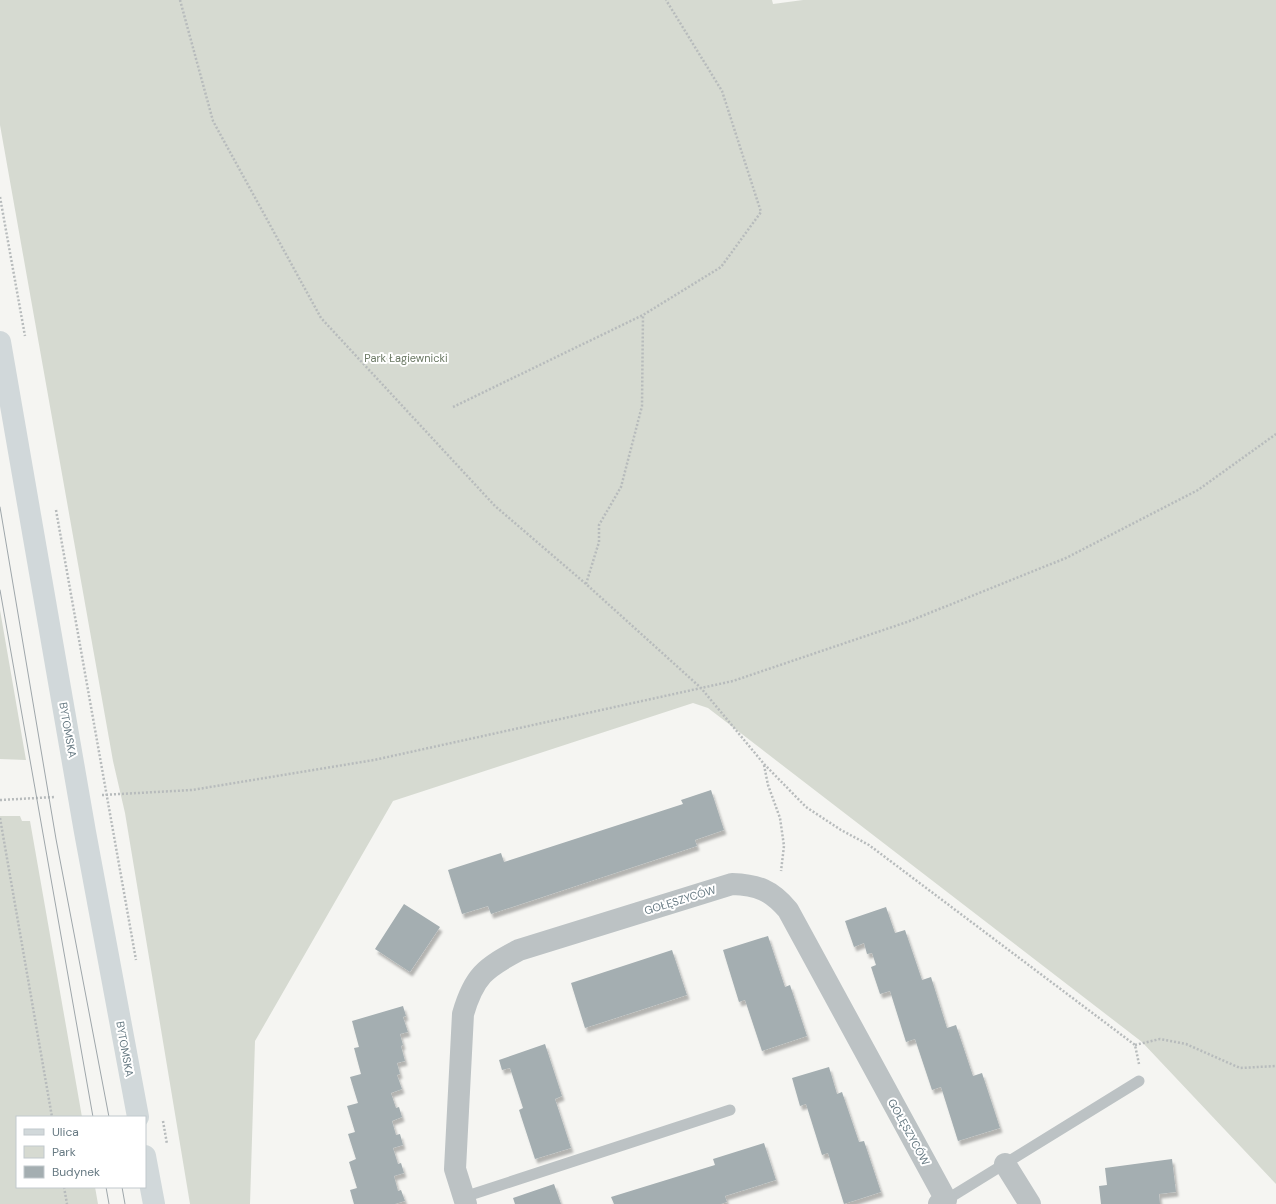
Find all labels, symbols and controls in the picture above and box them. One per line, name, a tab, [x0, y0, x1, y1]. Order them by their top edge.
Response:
park label: Park Łagiewnicki	[364, 351, 448, 365]
street label: BYTOMSKA	[56, 701, 80, 759]
street label: GOŁĘSZYCÓW	[643, 882, 718, 918]
street label: BYTOMSKA	[113, 1020, 137, 1078]
street label: GOŁĘSZYCÓW	[885, 1096, 933, 1168]
legend	[16, 1116, 146, 1188]
text: Ulica	[52, 1124, 79, 1140]
text: Park	[52, 1144, 76, 1160]
text: Budynek	[52, 1164, 100, 1180]

